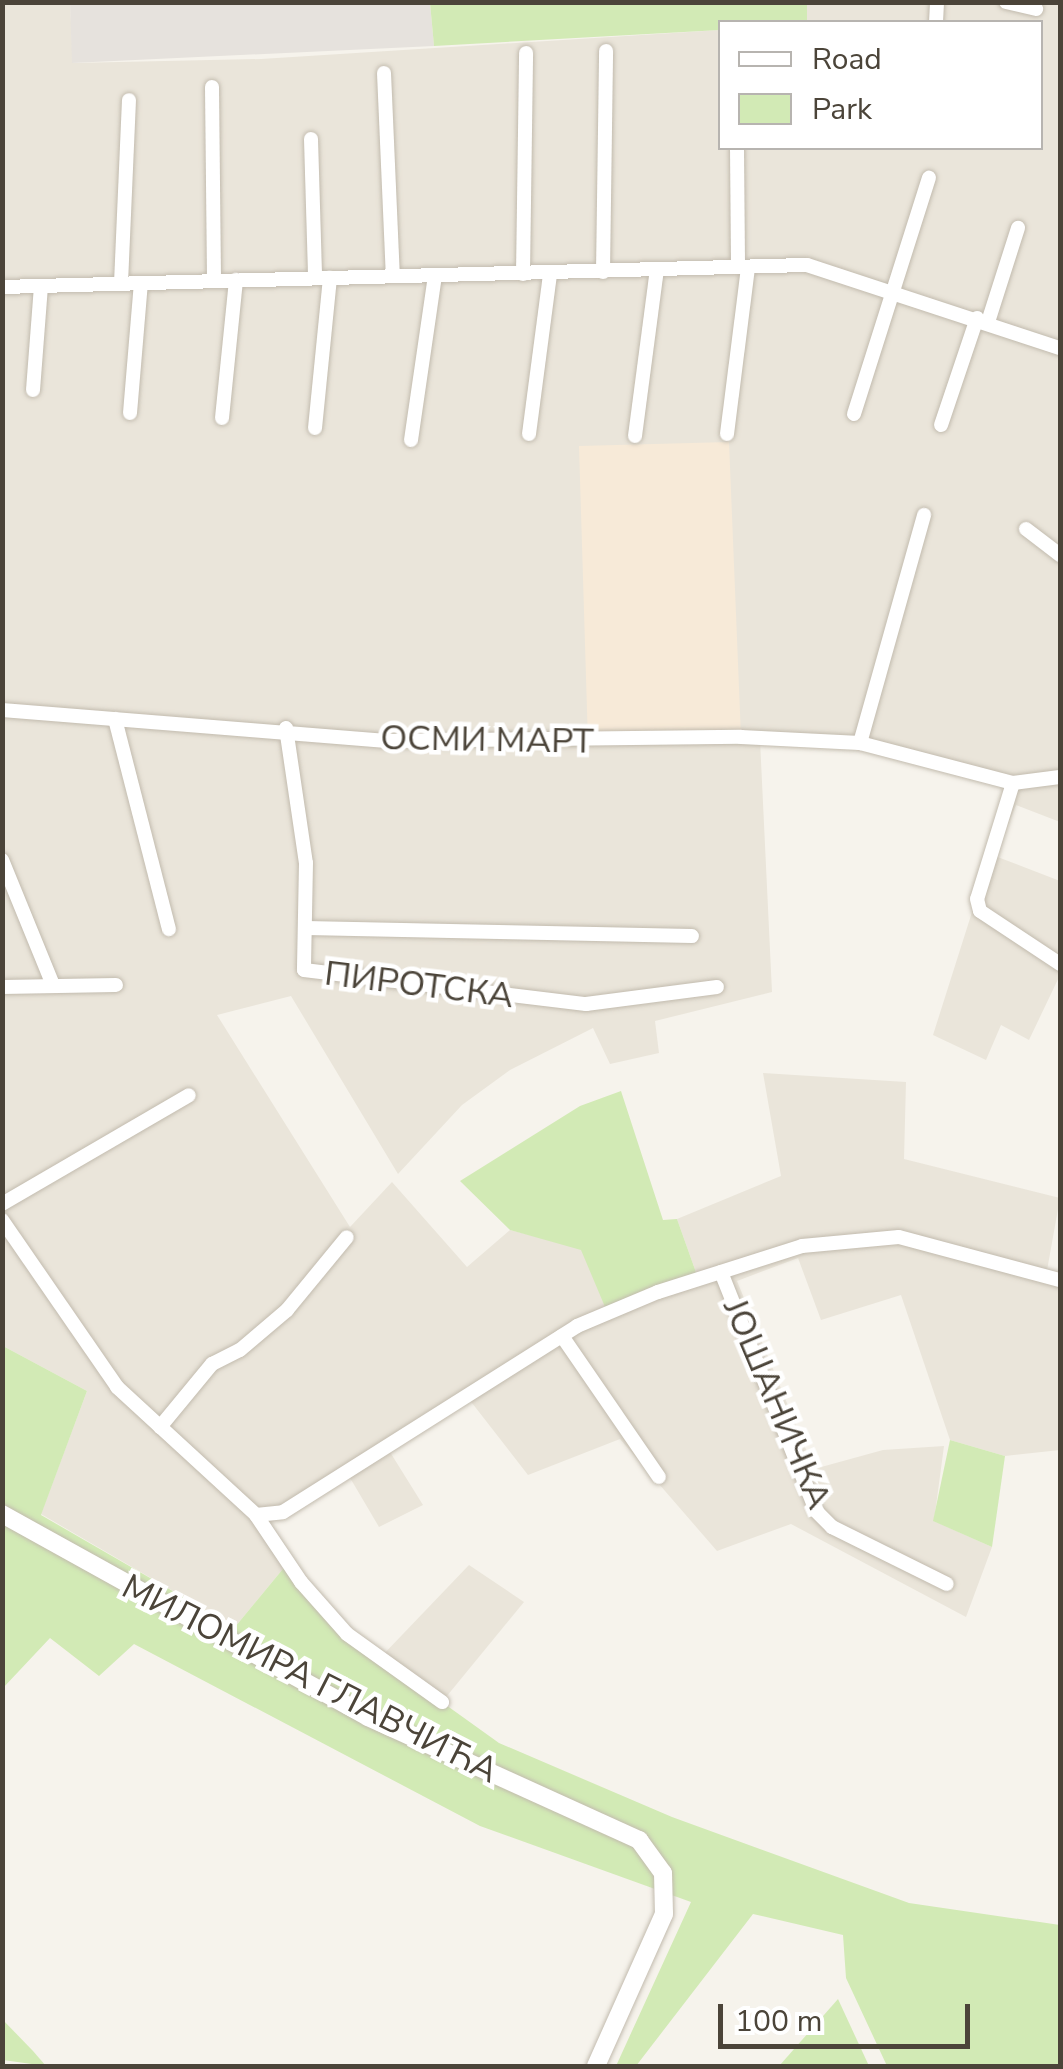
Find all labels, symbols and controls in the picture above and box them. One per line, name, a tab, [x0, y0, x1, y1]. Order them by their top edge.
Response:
legend	[718, 20, 1043, 150]
text: Road	[812, 39, 882, 80]
text: Park	[812, 89, 872, 130]
street label: ОСМИ МАРТ	[380, 717, 594, 763]
street label: ПИРОТСКА	[322, 953, 516, 1017]
street label: ЈОШАНИЧКА	[714, 1293, 840, 1515]
street label: МИЛОМИРА ГЛАВЧИЋА	[115, 1566, 505, 1792]
scale bar	[723, 1984, 976, 2046]
text: 100 m	[735, 2001, 822, 2042]

